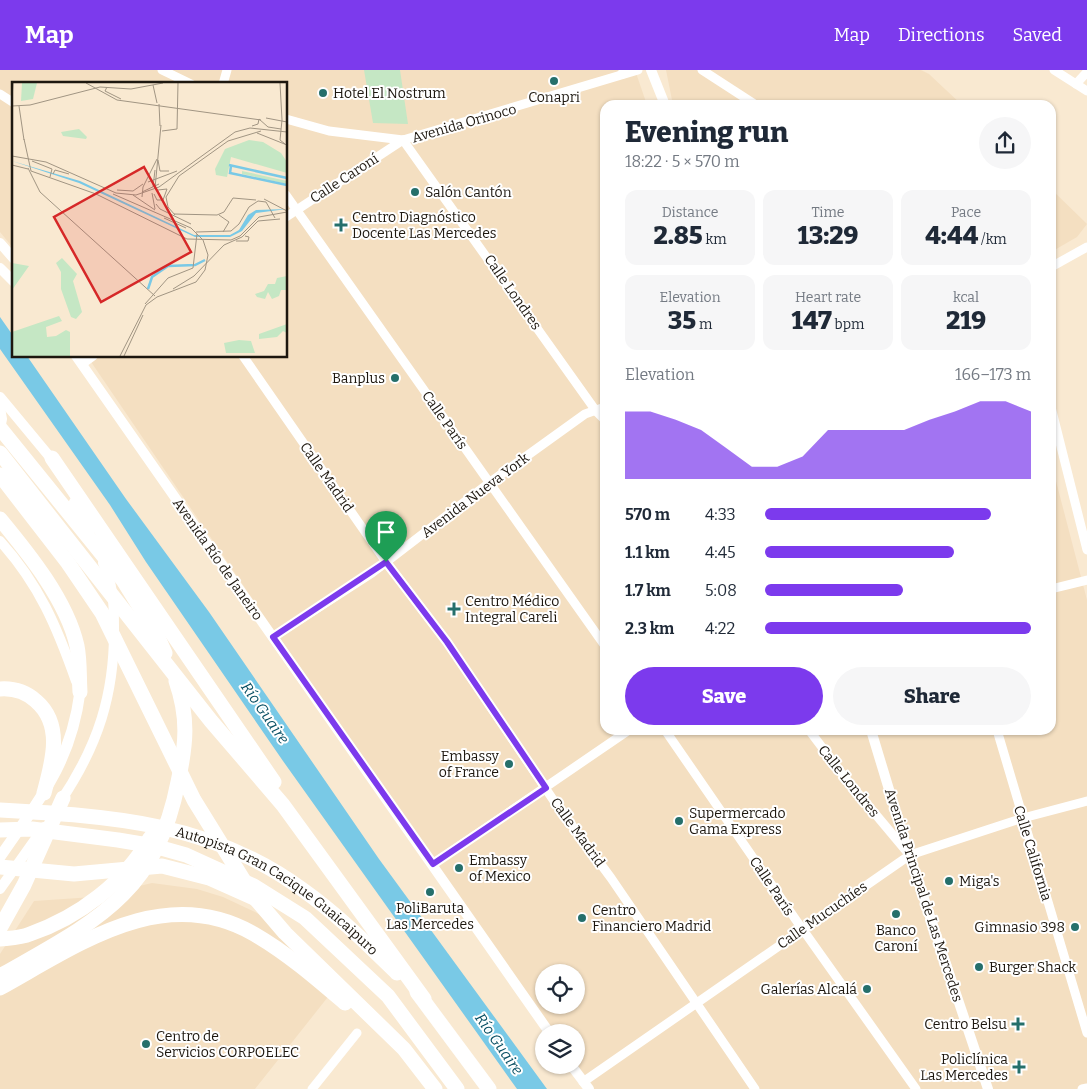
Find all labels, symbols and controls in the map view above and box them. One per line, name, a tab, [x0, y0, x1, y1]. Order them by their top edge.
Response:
text: Map	[25, 21, 74, 49]
text: Map	[834, 24, 870, 46]
text: Directions	[898, 24, 985, 46]
text: Saved	[1013, 24, 1062, 46]
marker: Conapri	[548, 75, 560, 87]
inset map	[12, 82, 288, 358]
place label: Hotel El Nostrum	[333, 85, 446, 102]
marker: Hotel El Nostrum	[317, 87, 329, 99]
place label: Conapri	[528, 89, 580, 106]
street label: Avenida Orinoco	[410, 100, 518, 147]
text: Evening run	[625, 116, 788, 149]
button: share	[979, 117, 1031, 169]
street label: Calle Caroní	[307, 150, 382, 207]
text: 18:22 · 5 × 570 m	[625, 152, 739, 171]
place label: Salón Cantón	[425, 184, 512, 201]
marker: Salón Cantón	[409, 186, 421, 198]
text: Distance	[662, 204, 718, 221]
text: Time	[811, 204, 845, 221]
text: Pace	[951, 204, 981, 221]
place label: Centro Diagnóstico Docente Las Mercedes	[352, 209, 497, 242]
marker: Centro Diagnóstico Docente Las Mercedes	[334, 218, 348, 232]
text: 2.85	[653, 221, 703, 251]
text: 13:29	[798, 221, 858, 251]
text: 4:44	[925, 221, 978, 251]
text: km	[703, 231, 727, 248]
text: /km	[978, 231, 1007, 248]
street label: Calle Londres	[480, 251, 545, 333]
text: Elevation	[659, 289, 721, 306]
text: Heart rate	[795, 289, 861, 306]
text: kcal	[953, 289, 979, 306]
text: 35	[668, 306, 696, 336]
text: 147	[792, 306, 832, 336]
text: 219	[946, 306, 986, 336]
text: m	[696, 316, 712, 333]
text: bpm	[832, 316, 864, 333]
text: Elevation	[625, 365, 695, 384]
text: 166–173 m	[955, 365, 1031, 384]
place label: Banplus	[332, 370, 385, 387]
marker: Banplus	[389, 372, 401, 384]
street label: Calle París	[418, 388, 471, 453]
street label: Calle Madrid	[296, 439, 357, 516]
street label: Avenida Nueva York	[418, 449, 532, 541]
street label: Avenida Río de Janeiro	[169, 495, 266, 624]
text: 570 m	[625, 505, 670, 524]
text: 4:33	[705, 505, 736, 524]
pin	[365, 511, 407, 562]
icon: arrive	[372, 518, 400, 546]
text: 1.1 km	[625, 543, 670, 562]
text: 4:45	[705, 543, 736, 562]
text: 1.7 km	[625, 581, 671, 600]
text: 5:08	[705, 581, 737, 600]
place label: Centro Médico Integral Careli	[465, 593, 559, 626]
marker: Centro Médico Integral Careli	[447, 602, 461, 616]
text: 2.3 km	[625, 619, 674, 638]
text: 4:22	[705, 619, 735, 638]
button: Save	[625, 667, 823, 725]
button: Share	[833, 667, 1031, 725]
water label: Río Guaire	[237, 679, 293, 748]
street label: Calle Londres	[814, 742, 883, 821]
place label: Embassy of France	[439, 748, 500, 781]
marker: Embassy of France	[503, 758, 515, 770]
street label: Avenida Principal de Las Mercedes	[881, 786, 966, 1004]
street label: Calle Madrid	[547, 794, 608, 870]
street label: Calle California	[1010, 803, 1055, 903]
place label: Supermercado Gama Express	[689, 805, 786, 838]
marker: Supermercado Gama Express	[673, 815, 685, 827]
street label: Autopista Gran Cacique Guaicaipuro	[174, 823, 381, 959]
place label: Embassy of Mexico	[469, 852, 531, 885]
street label: Calle París	[746, 854, 797, 919]
marker: Embassy of Mexico	[453, 862, 465, 874]
place label: Miga's	[959, 873, 1000, 890]
marker: Miga's	[943, 875, 955, 887]
street label: Calle Mucuchíes	[774, 878, 871, 953]
marker: PoliBaruta Las Mercedes	[424, 886, 436, 898]
place label: PoliBaruta Las Mercedes	[386, 900, 474, 933]
place label: Centro Financiero Madrid	[592, 902, 711, 935]
marker: Banco Caroní	[890, 908, 902, 920]
marker: Centro Financiero Madrid	[576, 912, 588, 924]
place label: Gimnasio 398	[974, 919, 1065, 936]
marker: Gimnasio 398	[1069, 921, 1081, 933]
place label: Banco Caroní	[874, 922, 918, 955]
place label: Burger Shack	[989, 959, 1076, 976]
marker: Burger Shack	[973, 961, 985, 973]
map controls	[535, 964, 585, 1074]
button: locate	[535, 964, 585, 1014]
place label: Galerías Alcalá	[760, 981, 857, 998]
marker: Galerías Alcalá	[861, 983, 873, 995]
water label: Río Guaire	[471, 1010, 527, 1079]
place label: Centro Belsu	[924, 1016, 1007, 1033]
marker: Centro Belsu	[1011, 1017, 1025, 1031]
button: layers	[535, 1024, 585, 1074]
place label: Centro de Servicios CORPOELEC	[156, 1028, 299, 1061]
marker: Centro de Servicios CORPOELEC	[140, 1038, 152, 1050]
place label: Policlínica Las Mercedes	[920, 1051, 1008, 1084]
marker: Policlínica Las Mercedes	[1012, 1060, 1026, 1074]

